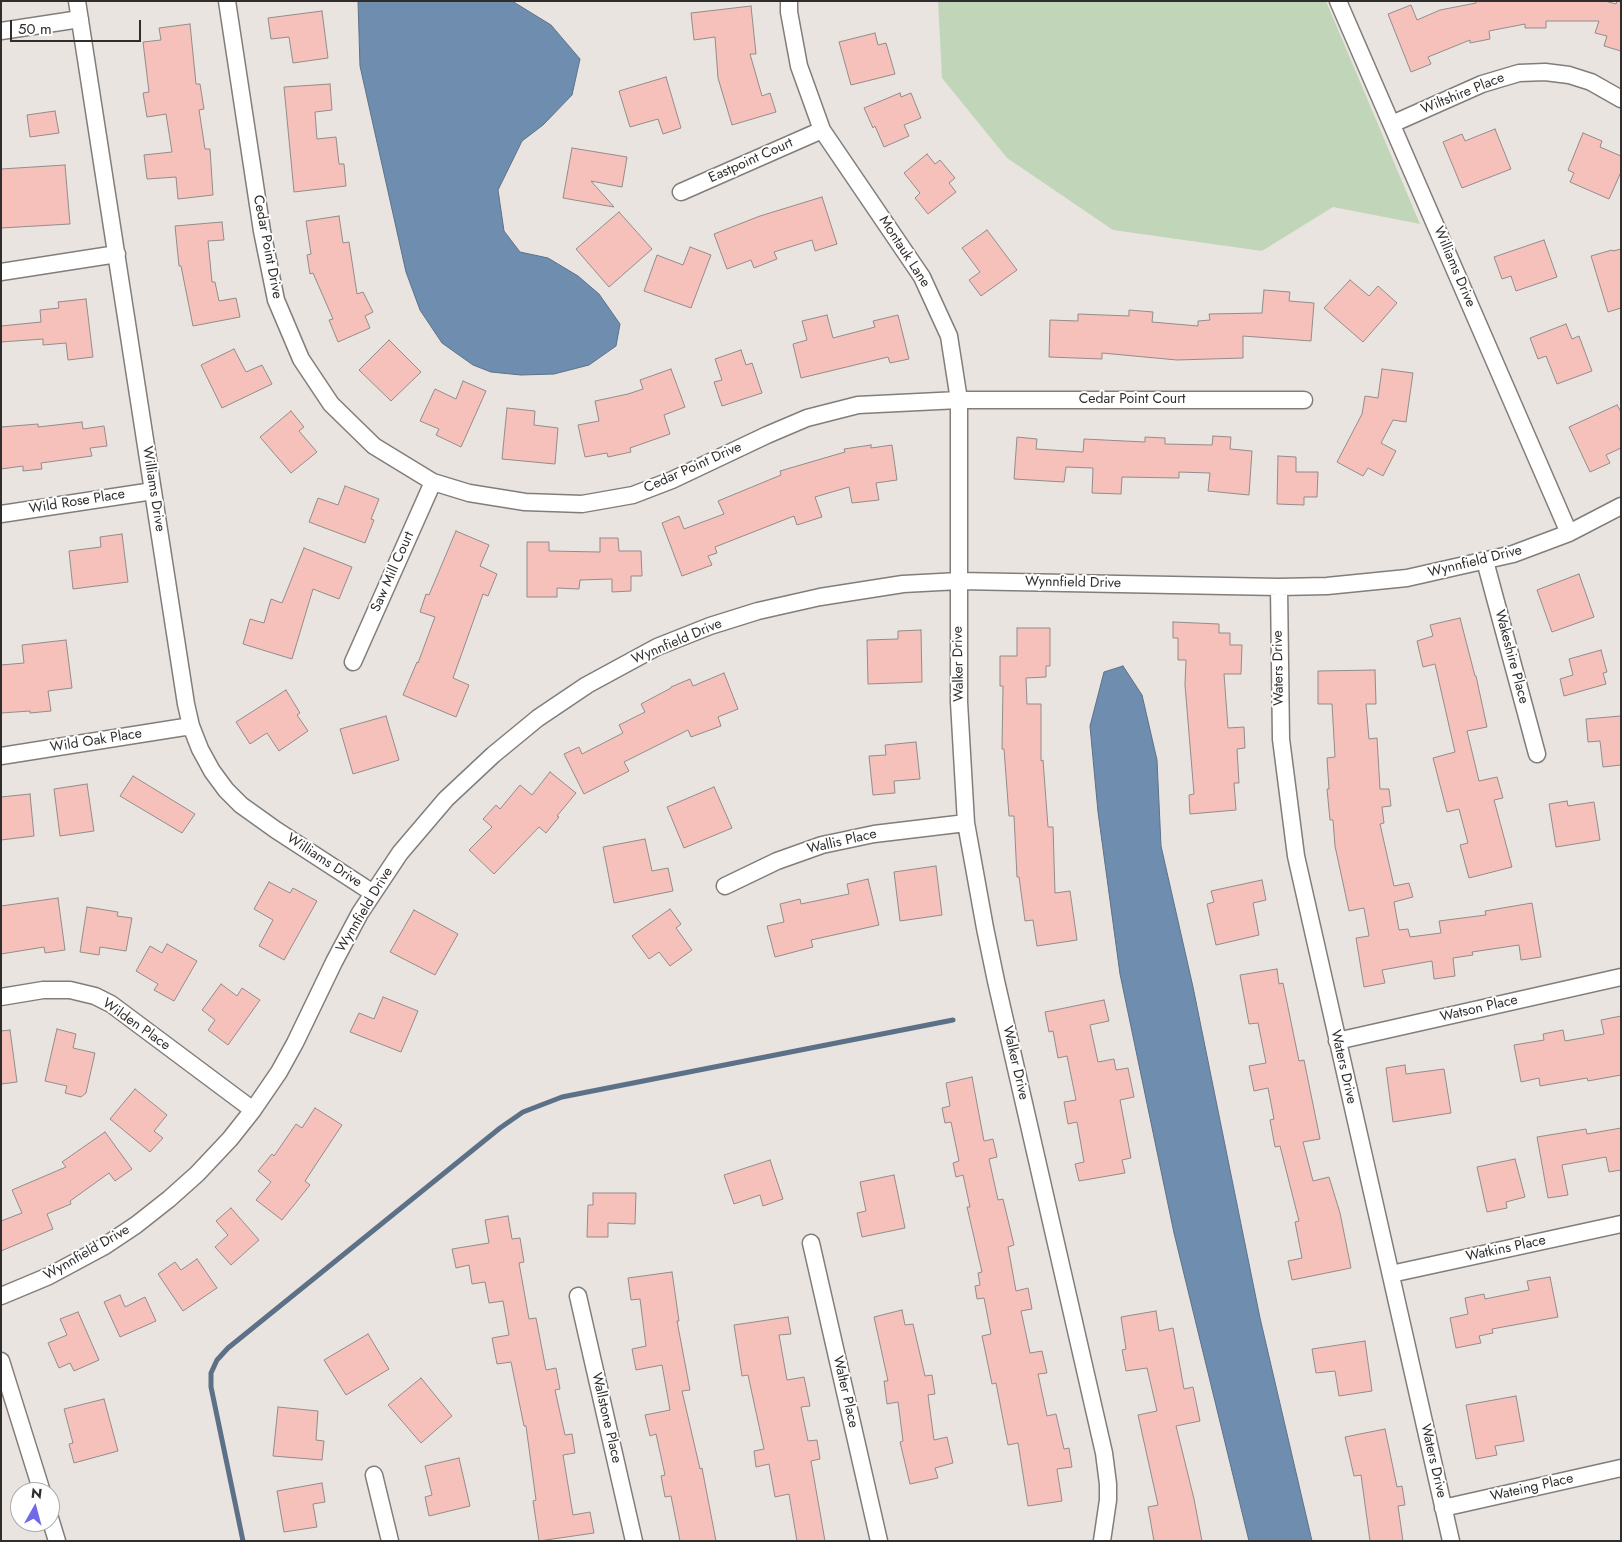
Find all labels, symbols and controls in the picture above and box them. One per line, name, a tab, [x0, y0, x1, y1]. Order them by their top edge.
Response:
scale bar	[12, 10, 144, 42]
text: 50 m	[18, 18, 52, 40]
street label: Wiltshire Place	[1419, 70, 1507, 118]
street label: Eastpoint Court	[706, 135, 796, 187]
street label: Cedar Point Drive	[249, 194, 285, 300]
street label: Montauk Lane	[875, 213, 933, 291]
street label: Williams Drive	[1429, 224, 1479, 310]
street label: Cedar Point Court	[1079, 392, 1185, 408]
street label: Cedar Point Drive	[642, 439, 744, 497]
street label: Williams Drive	[138, 445, 168, 533]
street label: Wild Rose Place	[28, 486, 126, 518]
street label: Saw Mill Court	[368, 529, 418, 615]
street label: Wynnfield Drive	[1426, 542, 1524, 582]
street label: Wynnfield Drive	[1025, 574, 1121, 592]
street label: Wakeshire Place	[1490, 608, 1532, 706]
street label: Wynnfield Drive	[629, 615, 725, 669]
street label: Walker Drive	[950, 626, 968, 702]
street label: Waters Drive	[1270, 630, 1288, 706]
street label: Wild Oak Place	[49, 725, 143, 757]
street label: Wallis Place	[806, 826, 878, 858]
street label: Williams Drive	[283, 830, 365, 892]
street label: Wynnfield Drive	[333, 864, 397, 956]
street label: Watson Place	[1439, 992, 1519, 1026]
street label: Wilden Place	[99, 995, 173, 1055]
street label: Walker Drive	[998, 1024, 1032, 1102]
street label: Waters Drive	[1326, 1028, 1360, 1106]
street label: Wynnfield Drive	[41, 1222, 133, 1284]
street label: Watkins Place	[1465, 1232, 1547, 1266]
street label: Walter Place	[829, 1354, 861, 1430]
street label: Wallstone Place	[587, 1371, 625, 1465]
street label: Waters Drive	[1416, 1422, 1450, 1500]
street label: Wateing Place	[1489, 1470, 1575, 1506]
north arrow	[10, 1482, 60, 1532]
text: N	[30, 1483, 43, 1504]

